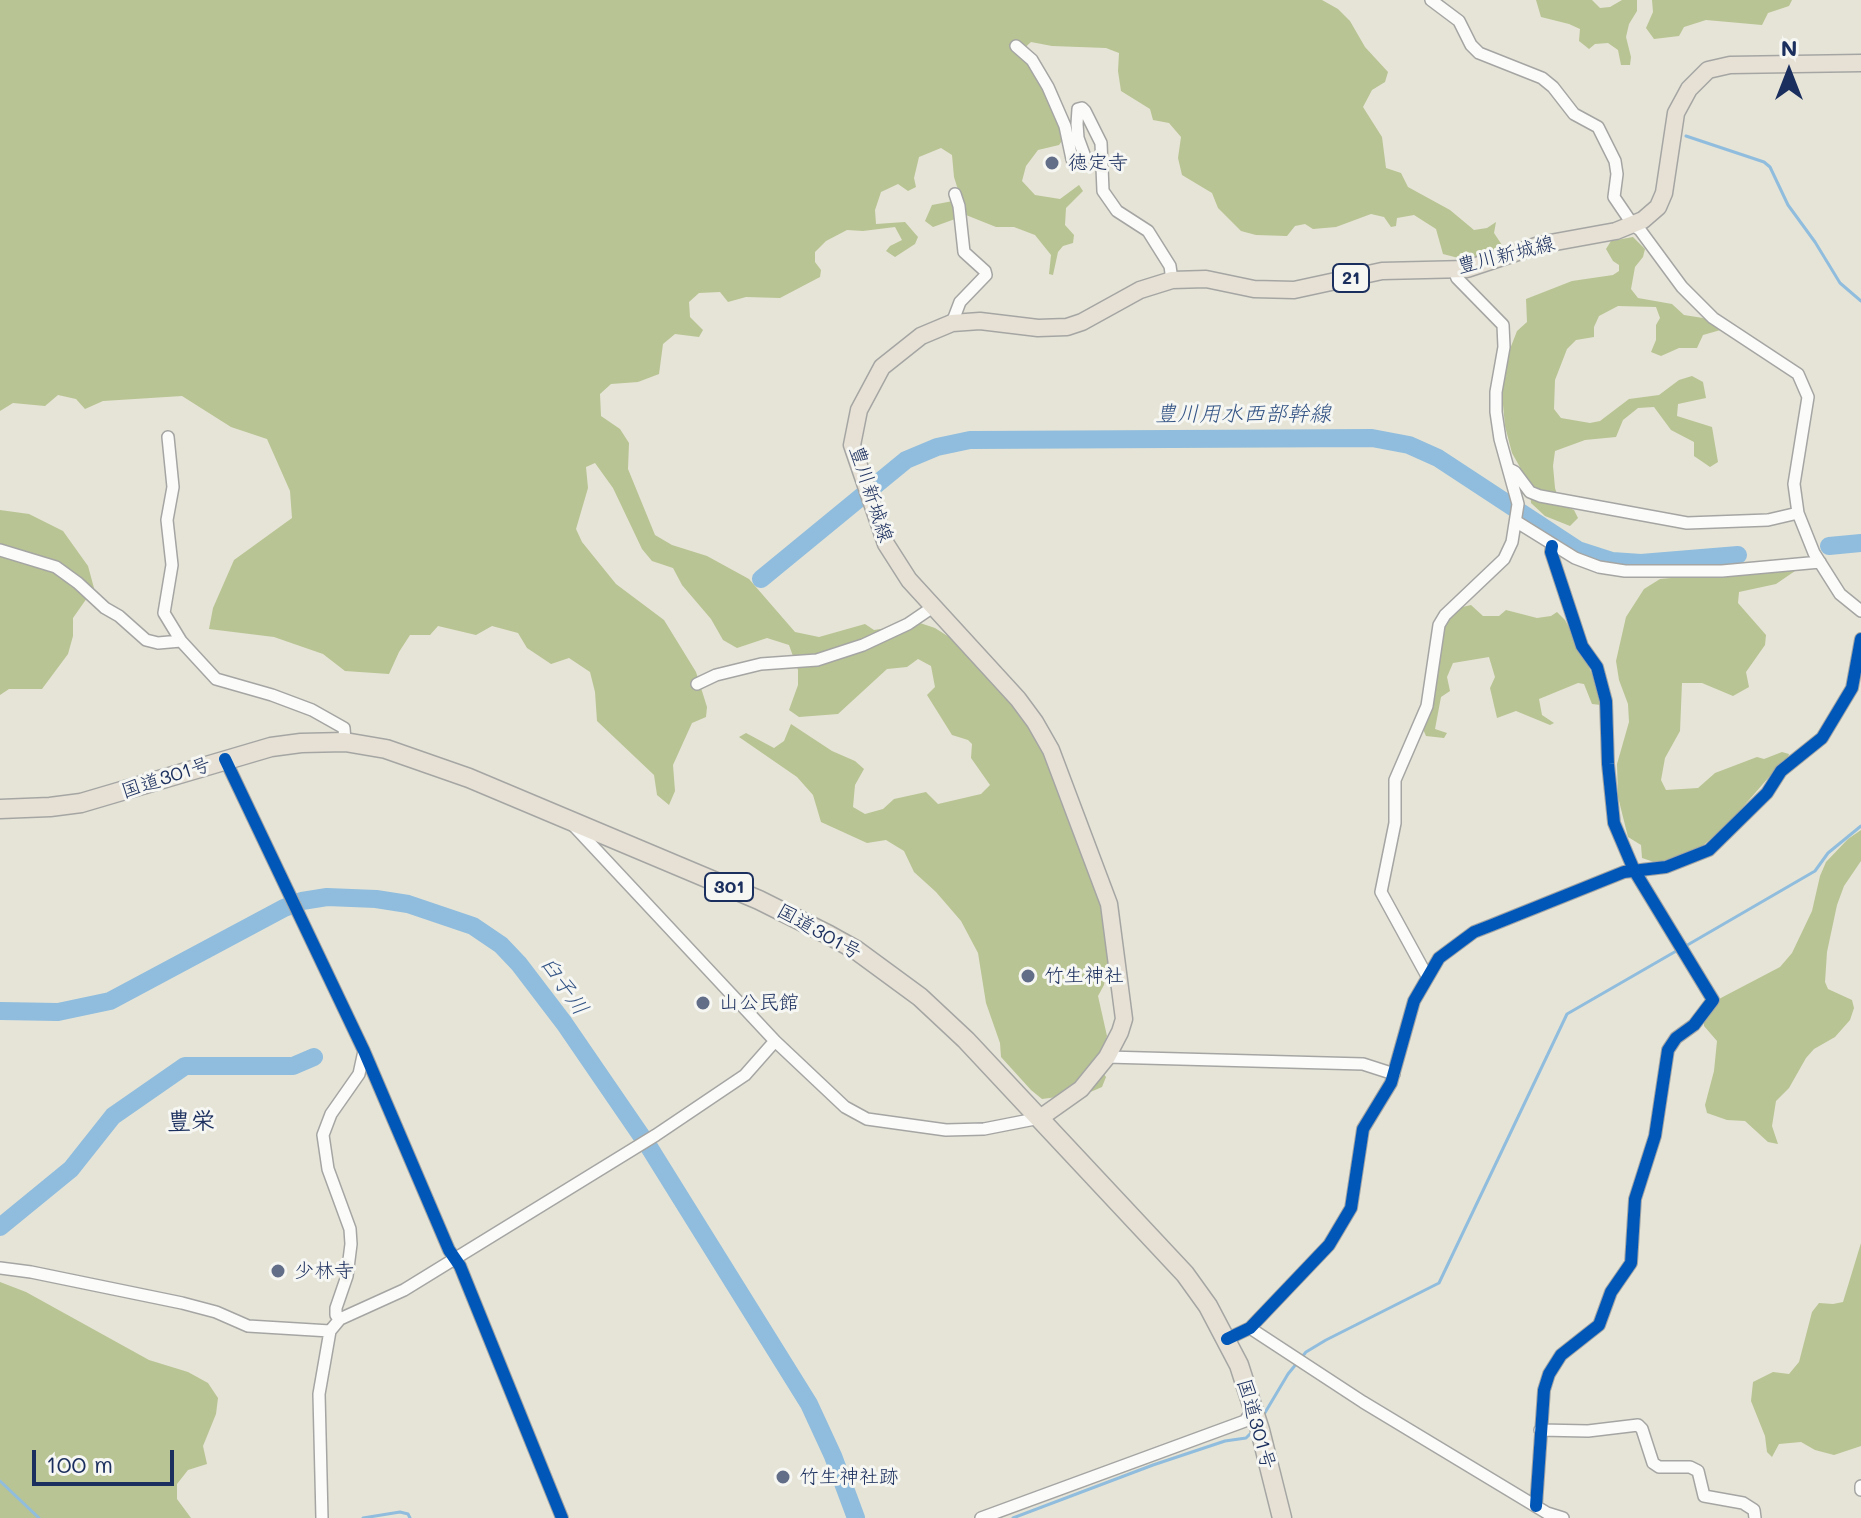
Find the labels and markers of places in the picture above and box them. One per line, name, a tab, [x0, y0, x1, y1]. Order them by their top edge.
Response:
place label: 徳定寺	[1068, 151, 1128, 175]
marker: 徳定寺	[1043, 154, 1061, 172]
place label: 竹生神社	[1044, 964, 1124, 988]
marker: 竹生神社	[1019, 967, 1037, 985]
place label: 山公民館	[719, 991, 799, 1015]
marker: 山公民館	[694, 994, 712, 1012]
place label: 少林寺	[294, 1259, 354, 1283]
marker: 少林寺	[269, 1262, 287, 1280]
place label: 竹生神社跡	[799, 1465, 899, 1489]
marker: 竹生神社跡	[774, 1468, 792, 1486]

